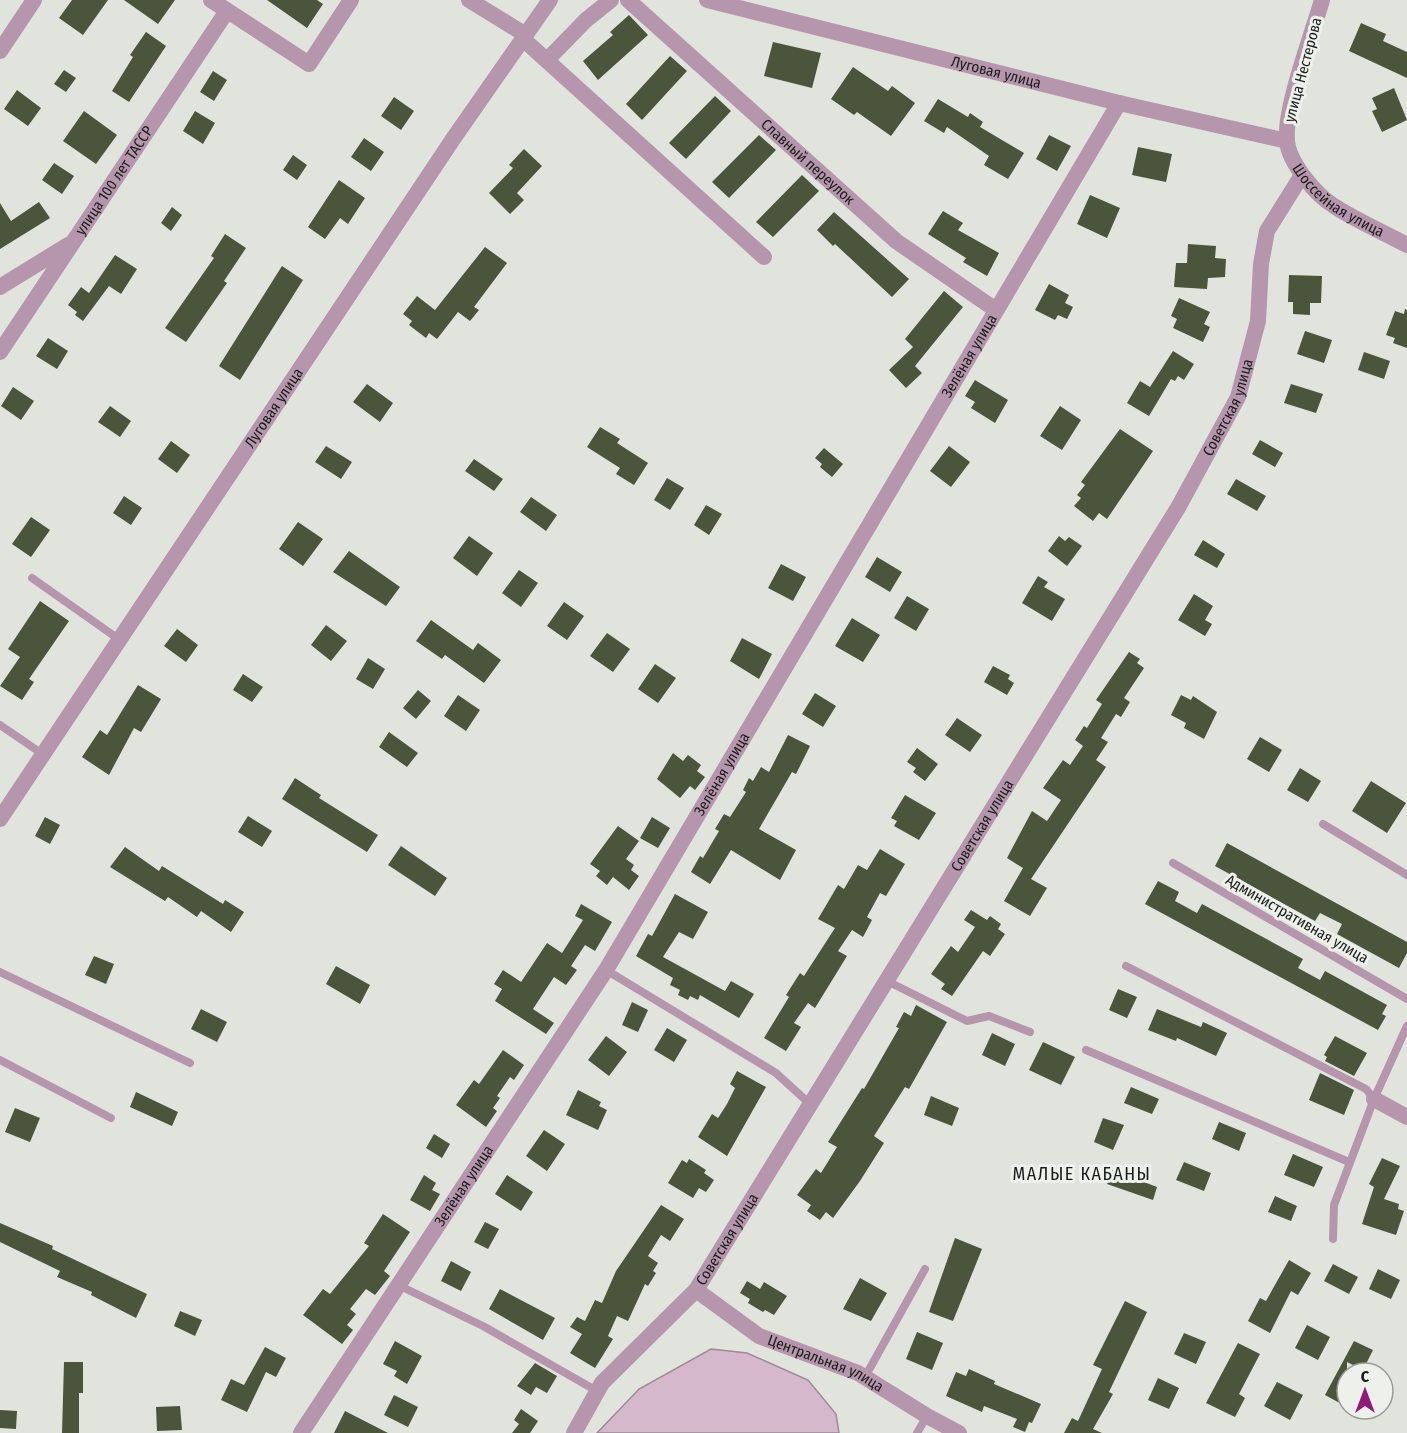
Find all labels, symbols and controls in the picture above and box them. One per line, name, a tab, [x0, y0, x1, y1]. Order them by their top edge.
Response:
street label: улица Нестерова	[1280, 16, 1326, 124]
street label: Луговая улица	[949, 52, 1043, 92]
street label: Славный переулок	[757, 115, 858, 209]
street label: улица 100 лет ТАССР	[71, 122, 157, 239]
street label: Шоссейная улица	[1288, 160, 1387, 241]
street label: Зелёная улица	[938, 311, 1001, 401]
street label: Советская улица	[1199, 357, 1257, 459]
street label: Луговая улица	[241, 365, 307, 451]
street label: Зелёная улица	[690, 729, 753, 819]
street label: Советская улица	[947, 776, 1017, 875]
street label: Административная улица	[1222, 871, 1372, 967]
street label: Зелёная улица	[431, 1142, 497, 1230]
district label: МАЛЫЕ КАБАНЫ	[1013, 1163, 1151, 1185]
street label: Советская улица	[692, 1190, 762, 1289]
street label: Центральная улица	[765, 1331, 887, 1396]
north arrow	[1335, 1361, 1395, 1421]
text: С	[1361, 1367, 1370, 1386]

